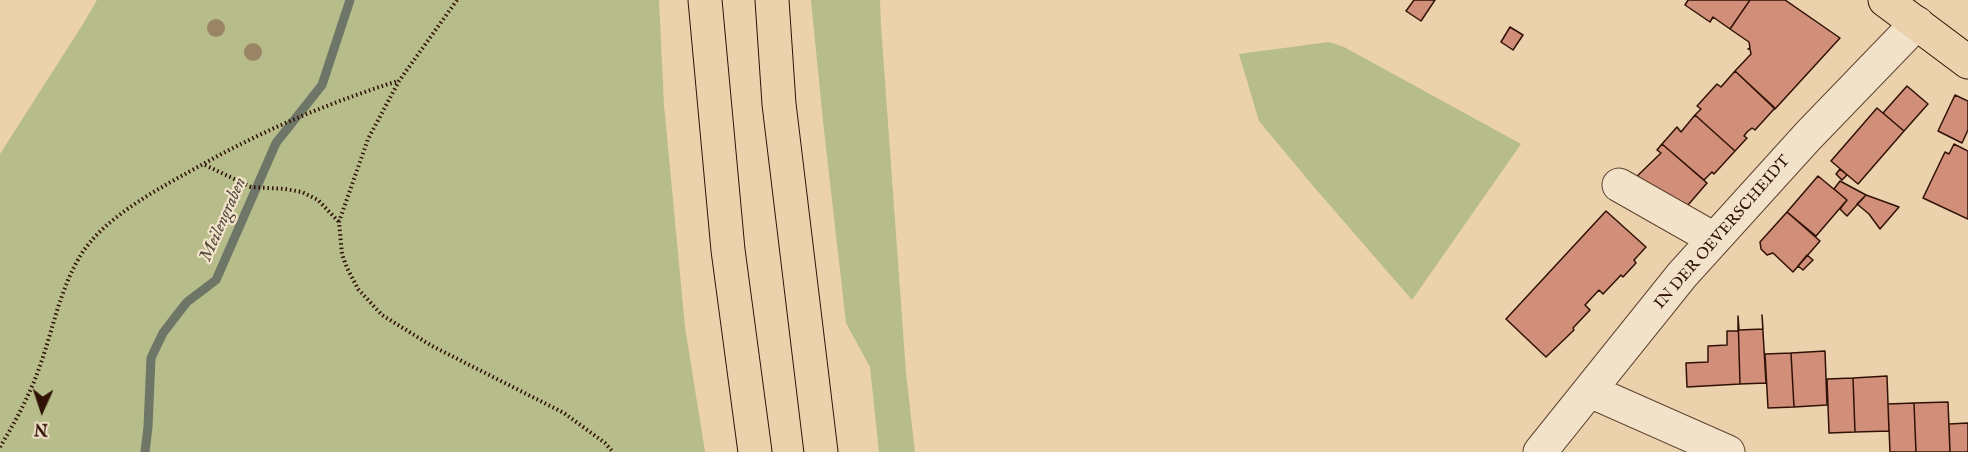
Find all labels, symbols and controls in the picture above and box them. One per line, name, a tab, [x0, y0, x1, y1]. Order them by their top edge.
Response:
street label: IN DER OEVERSCHEIDT	[1651, 152, 1795, 314]
water label: Meilengraben	[196, 175, 252, 265]
north arrow	[12, 380, 72, 440]
text: N	[34, 418, 48, 438]

